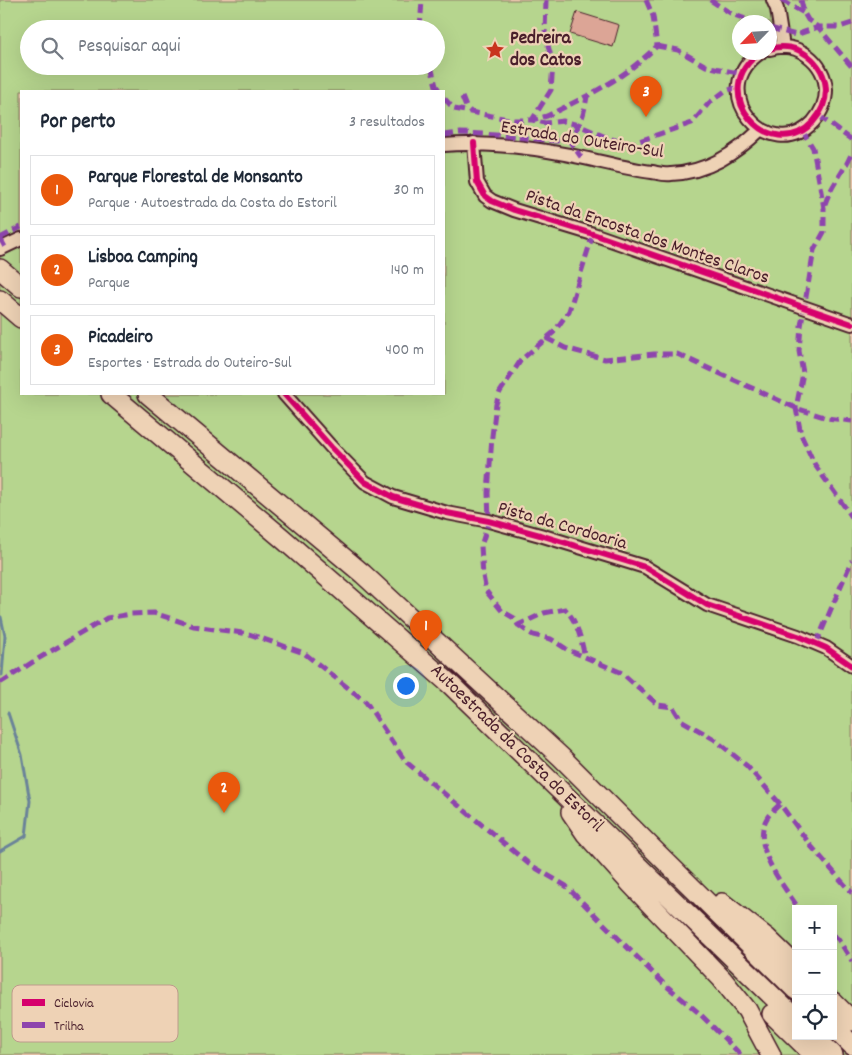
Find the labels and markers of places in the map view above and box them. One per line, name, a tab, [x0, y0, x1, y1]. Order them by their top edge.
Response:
place label: Pedreira dos Catos	[510, 26, 581, 75]
place icon: Pedreira dos Catos	[484, 39, 506, 61]
pin: 3	[630, 76, 662, 117]
pin: 1	[410, 610, 442, 651]
pin: 2	[208, 772, 240, 813]

